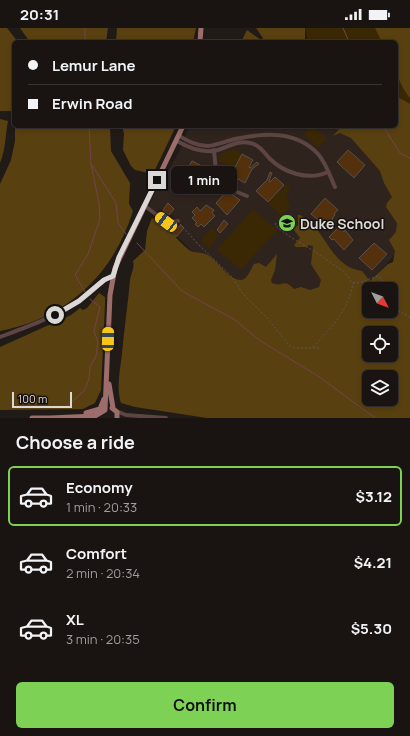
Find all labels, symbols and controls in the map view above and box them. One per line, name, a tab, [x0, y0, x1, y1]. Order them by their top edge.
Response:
text: 20:31	[20, 4, 59, 25]
text: Lemur Lane	[52, 55, 136, 76]
text: Erwin Road	[52, 93, 132, 114]
callout: 1 min	[171, 166, 237, 194]
route end	[148, 171, 166, 189]
text: 1 min	[188, 171, 220, 189]
car	[153, 210, 179, 234]
school or university icon: Duke School	[277, 213, 297, 233]
place label: Duke School	[300, 214, 384, 233]
north arrow	[362, 282, 398, 318]
map controls	[362, 282, 398, 406]
route start	[46, 306, 64, 324]
button: locate	[362, 326, 398, 362]
car	[102, 327, 114, 351]
button: layers	[362, 370, 398, 406]
scale bar	[12, 390, 72, 409]
text: 100 m	[18, 391, 47, 406]
text: Choose a ride	[16, 430, 135, 454]
text: Economy	[66, 477, 133, 498]
icon: car	[18, 478, 54, 514]
text: $3.12	[356, 486, 392, 507]
text: 1 min · 20:33	[66, 498, 137, 516]
text: Comfort	[66, 543, 127, 564]
icon: car	[18, 544, 54, 580]
text: $4.21	[354, 552, 392, 573]
text: 2 min · 20:34	[66, 564, 140, 582]
text: XL	[66, 609, 84, 630]
icon: car	[18, 610, 54, 646]
text: $5.30	[351, 618, 392, 639]
text: 3 min · 20:35	[66, 630, 140, 648]
button: Confirm	[16, 682, 394, 728]

